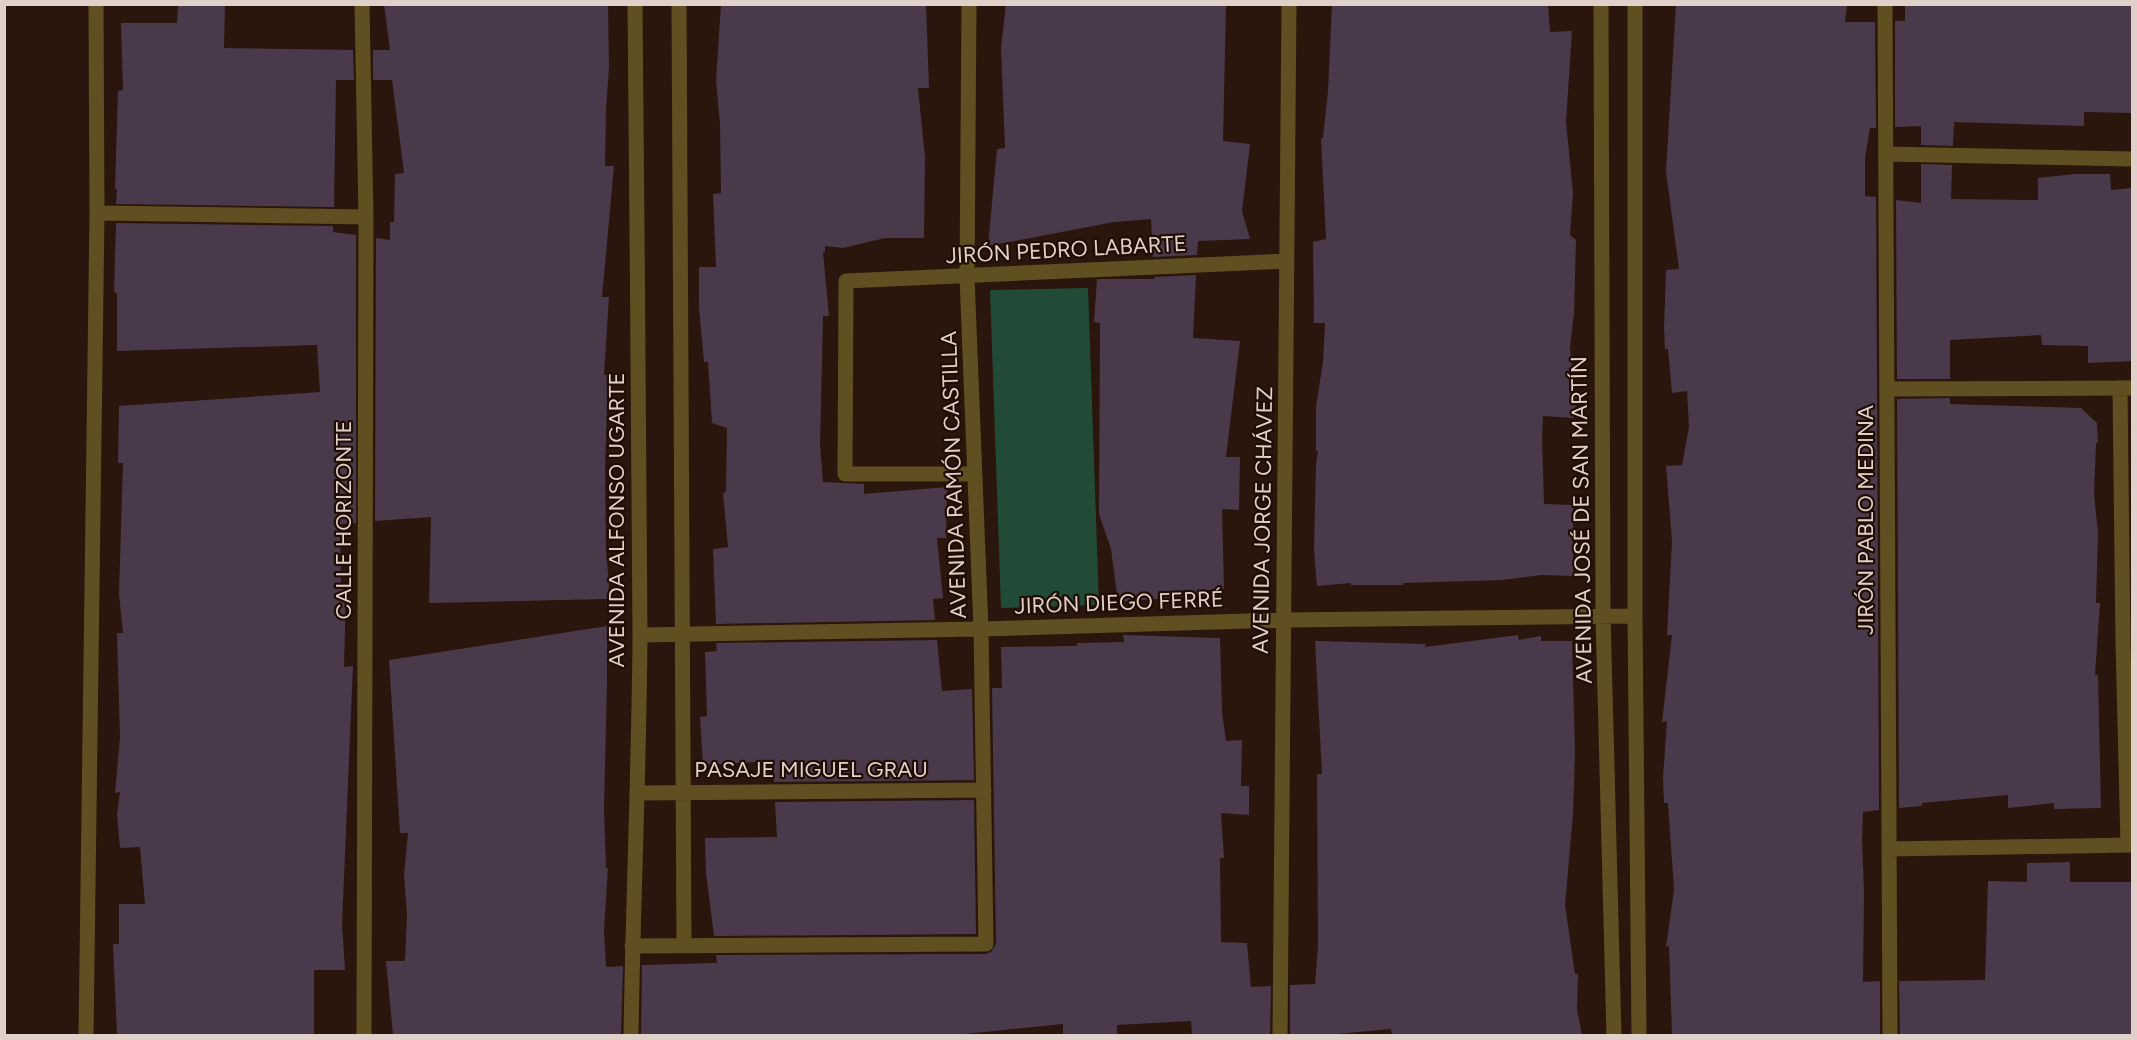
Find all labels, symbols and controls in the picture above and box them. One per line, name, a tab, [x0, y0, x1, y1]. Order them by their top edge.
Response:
street label: JIRÓN PEDRO LABARTE	[945, 230, 1187, 269]
street label: AVENIDA RAMÓN CASTILLA	[935, 331, 972, 619]
street label: AVENIDA JOSÉ DE SAN MARTÍN	[1565, 356, 1598, 684]
street label: AVENIDA ALFONSO UGARTE	[603, 373, 630, 667]
street label: AVENIDA JORGE CHÁVEZ	[1247, 386, 1278, 654]
street label: JIRÓN PABLO MEDINA	[1852, 405, 1879, 635]
street label: CALLE HORIZONTE	[330, 421, 357, 619]
street label: JIRÓN DIEGO FERRÉ	[1014, 585, 1224, 620]
street label: PASAJE MIGUEL GRAU	[694, 756, 928, 783]

